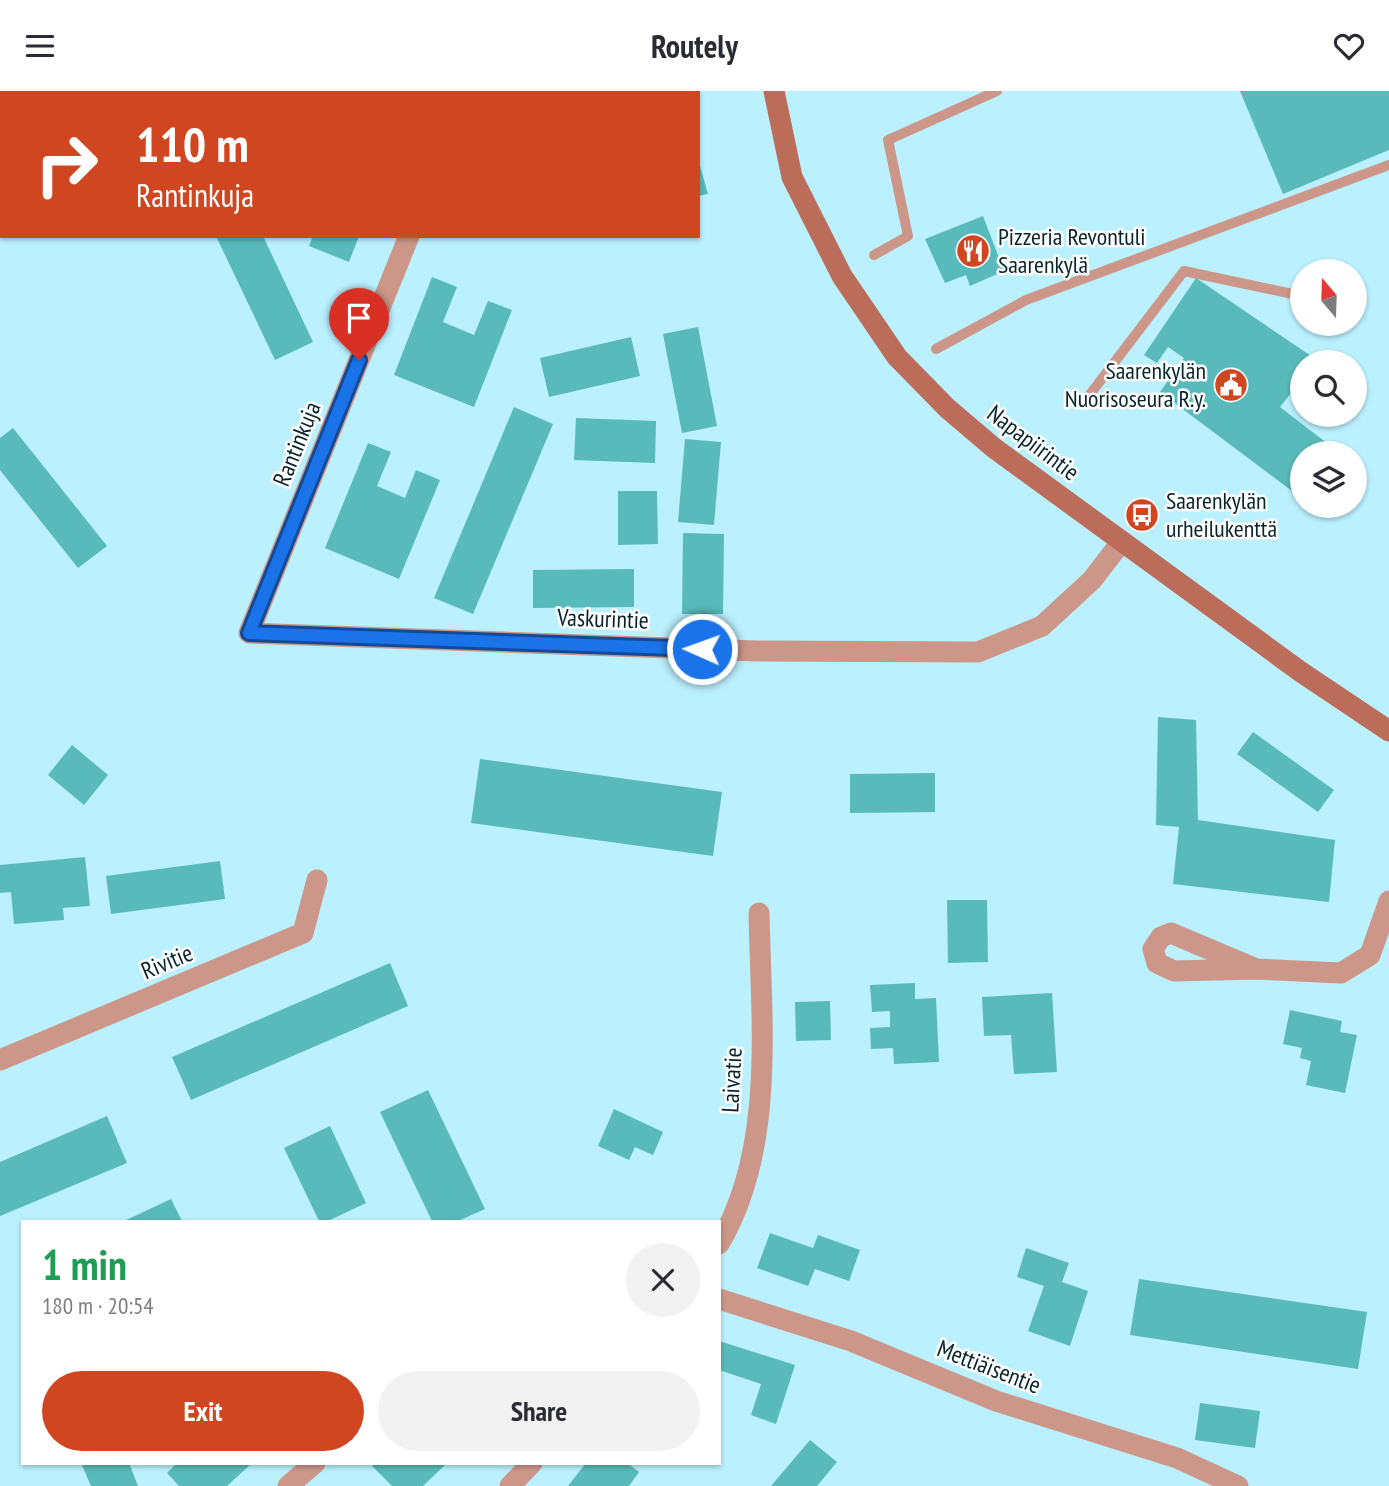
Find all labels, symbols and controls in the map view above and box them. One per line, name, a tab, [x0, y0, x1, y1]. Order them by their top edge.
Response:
text: Routely	[651, 25, 738, 67]
icon: menu	[21, 27, 59, 65]
icon: heart	[1330, 27, 1368, 65]
text: 110 m	[136, 112, 249, 176]
icon: right	[21, 119, 112, 210]
text: Rantinkuja	[136, 174, 254, 216]
place label: Pizzeria Revontuli Saarenkylä	[998, 221, 1146, 280]
restaurant icon: Pizzeria Revontuli Saarenkylä	[954, 232, 992, 270]
north arrow	[1290, 259, 1367, 336]
map controls	[1290, 259, 1367, 518]
pin	[329, 288, 389, 360]
icon: arrive	[340, 299, 378, 337]
button: search	[1290, 350, 1367, 427]
place label: Saarenkylän Nuorisoseura R.y.	[1065, 355, 1206, 414]
public building icon: Saarenkylän Nuorisoseura R.y.	[1212, 366, 1250, 404]
street label: Rantinkuja	[266, 397, 327, 491]
street label: Napapiirintie	[981, 398, 1086, 487]
button: layers	[1290, 441, 1367, 518]
place label: Saarenkylän urheilukenttä	[1166, 485, 1277, 544]
bus stop icon: Saarenkylän urheilukenttä	[1123, 496, 1161, 534]
street label: Vaskurintie	[556, 601, 649, 636]
position arrow	[665, 612, 739, 686]
street label: Rivitie	[136, 937, 197, 986]
street label: Laivatie	[714, 1047, 749, 1113]
text: 1 min	[42, 1237, 127, 1292]
button: close	[626, 1243, 700, 1317]
text: 180 m · 20:54	[42, 1291, 154, 1320]
street label: Mettiäisentie	[933, 1333, 1045, 1400]
button: Exit	[42, 1371, 364, 1451]
button: Share	[378, 1371, 700, 1451]

